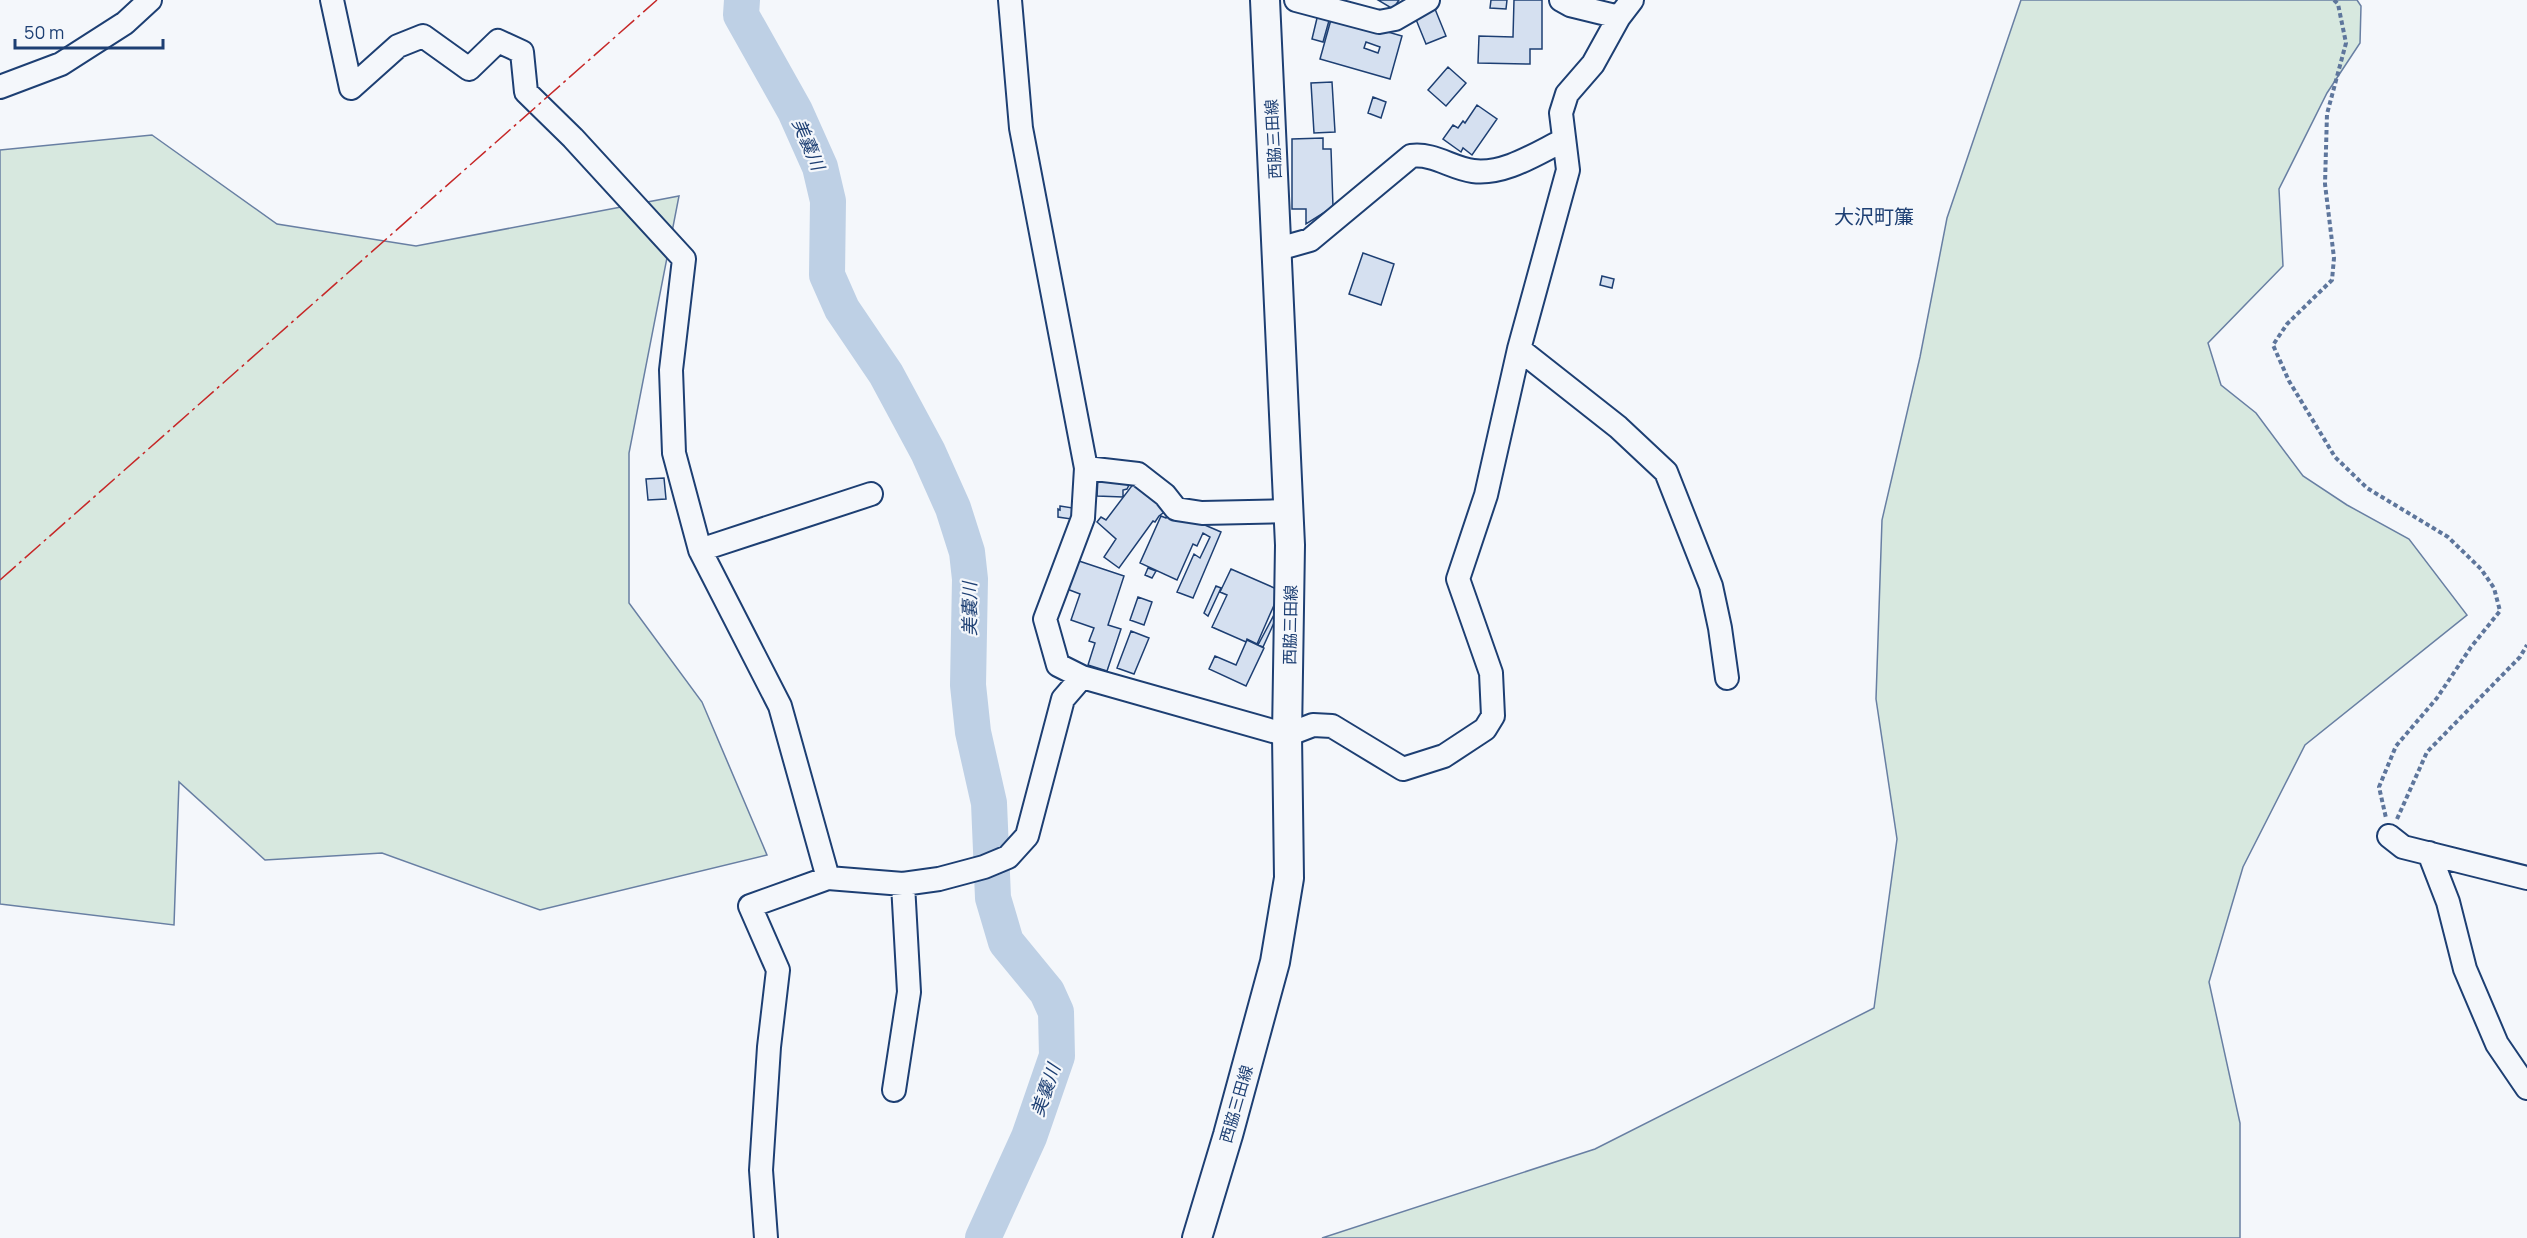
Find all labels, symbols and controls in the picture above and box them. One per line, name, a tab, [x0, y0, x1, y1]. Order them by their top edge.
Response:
scale bar	[15, 12, 164, 50]
text: 50 m	[24, 20, 64, 44]
street label: 西脇三田線	[1260, 98, 1286, 180]
water label: 美嚢川	[787, 114, 831, 175]
district label: 大沢町簾	[1834, 203, 1914, 230]
water label: 美嚢川	[957, 580, 981, 636]
street label: 西脇三田線	[1278, 585, 1302, 665]
water label: 美嚢川	[1025, 1059, 1066, 1119]
street label: 西脇三田線	[1214, 1063, 1258, 1145]

